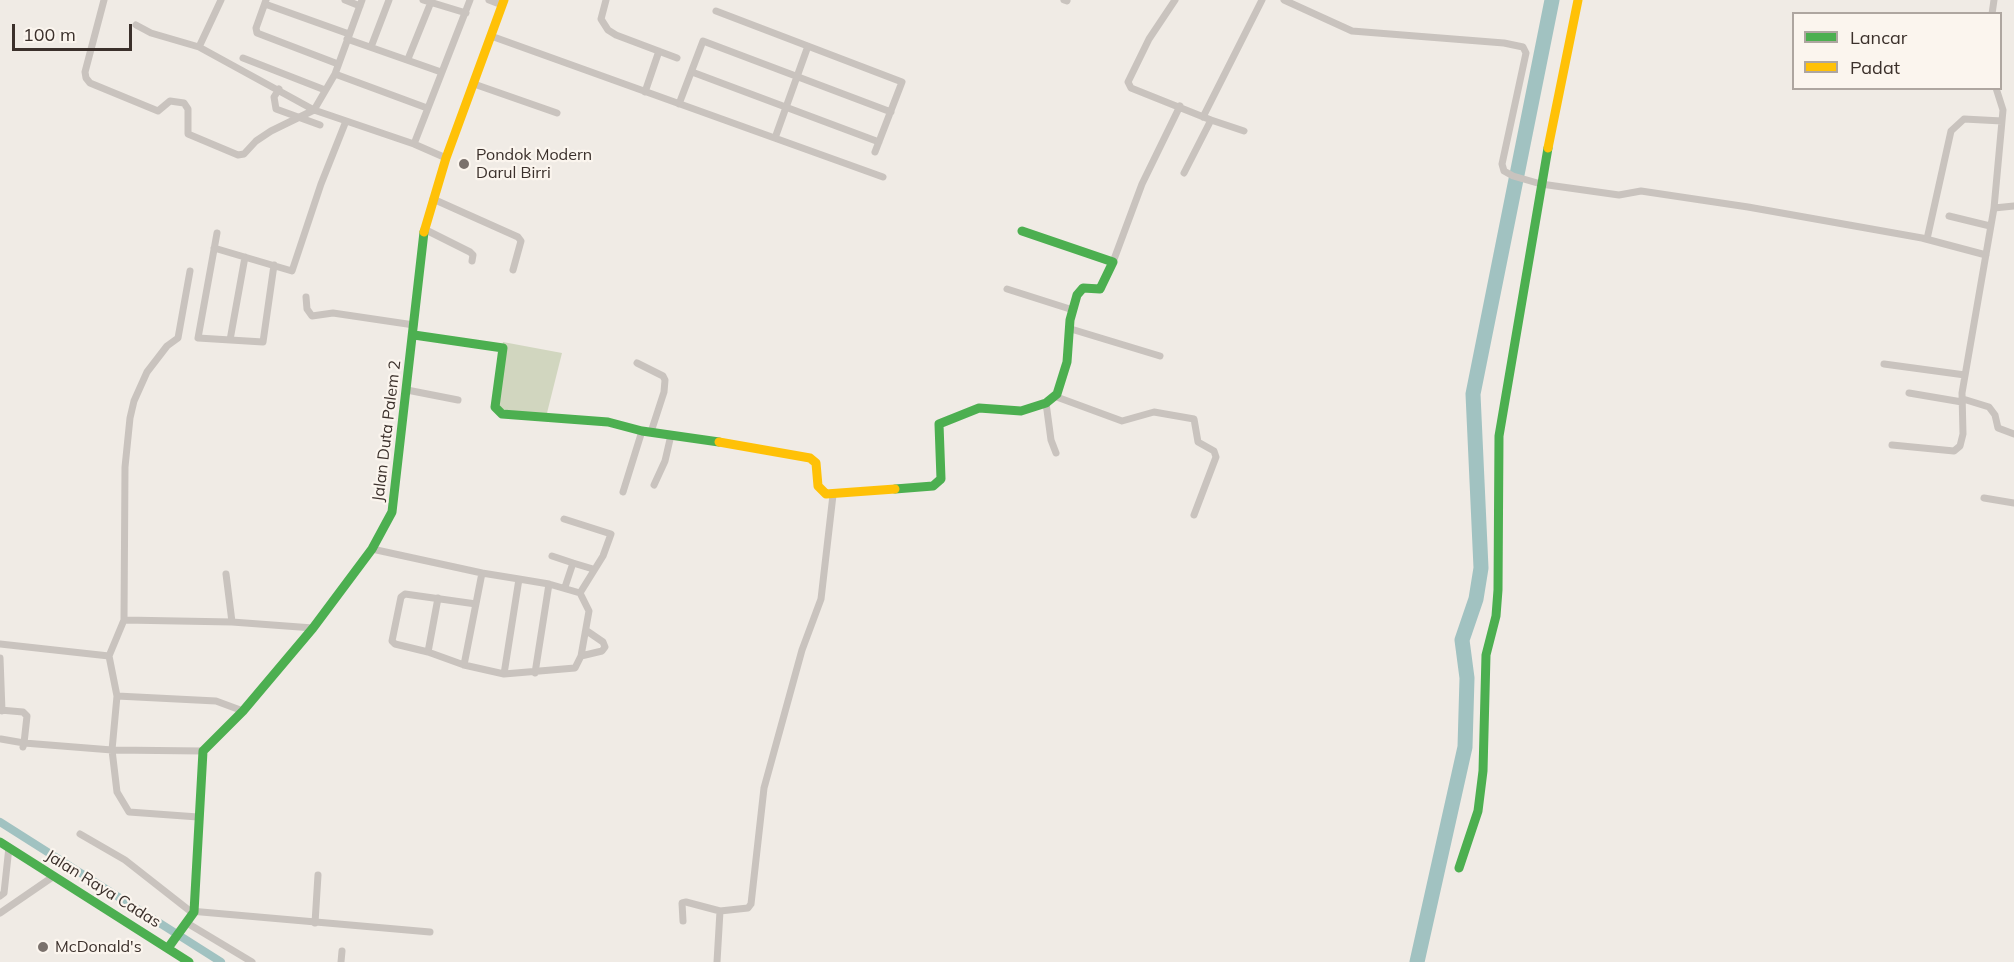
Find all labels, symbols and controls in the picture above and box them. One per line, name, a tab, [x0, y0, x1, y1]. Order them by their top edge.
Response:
scale bar	[15, 12, 135, 50]
legend	[1792, 12, 2002, 90]
text: 100 m	[23, 23, 76, 46]
text: Lancar	[1850, 26, 1907, 49]
text: Padat	[1850, 56, 1900, 79]
place label: Pondok Modern Darul Birri	[476, 145, 592, 183]
marker: Pondok Modern Darul Birri	[457, 157, 471, 171]
street label: Jalan Duta Palem 2	[369, 359, 405, 503]
street label: Jalan Raya Cadas	[42, 846, 164, 932]
place label: McDonald's	[55, 937, 142, 957]
marker: McDonald's	[36, 940, 50, 954]

